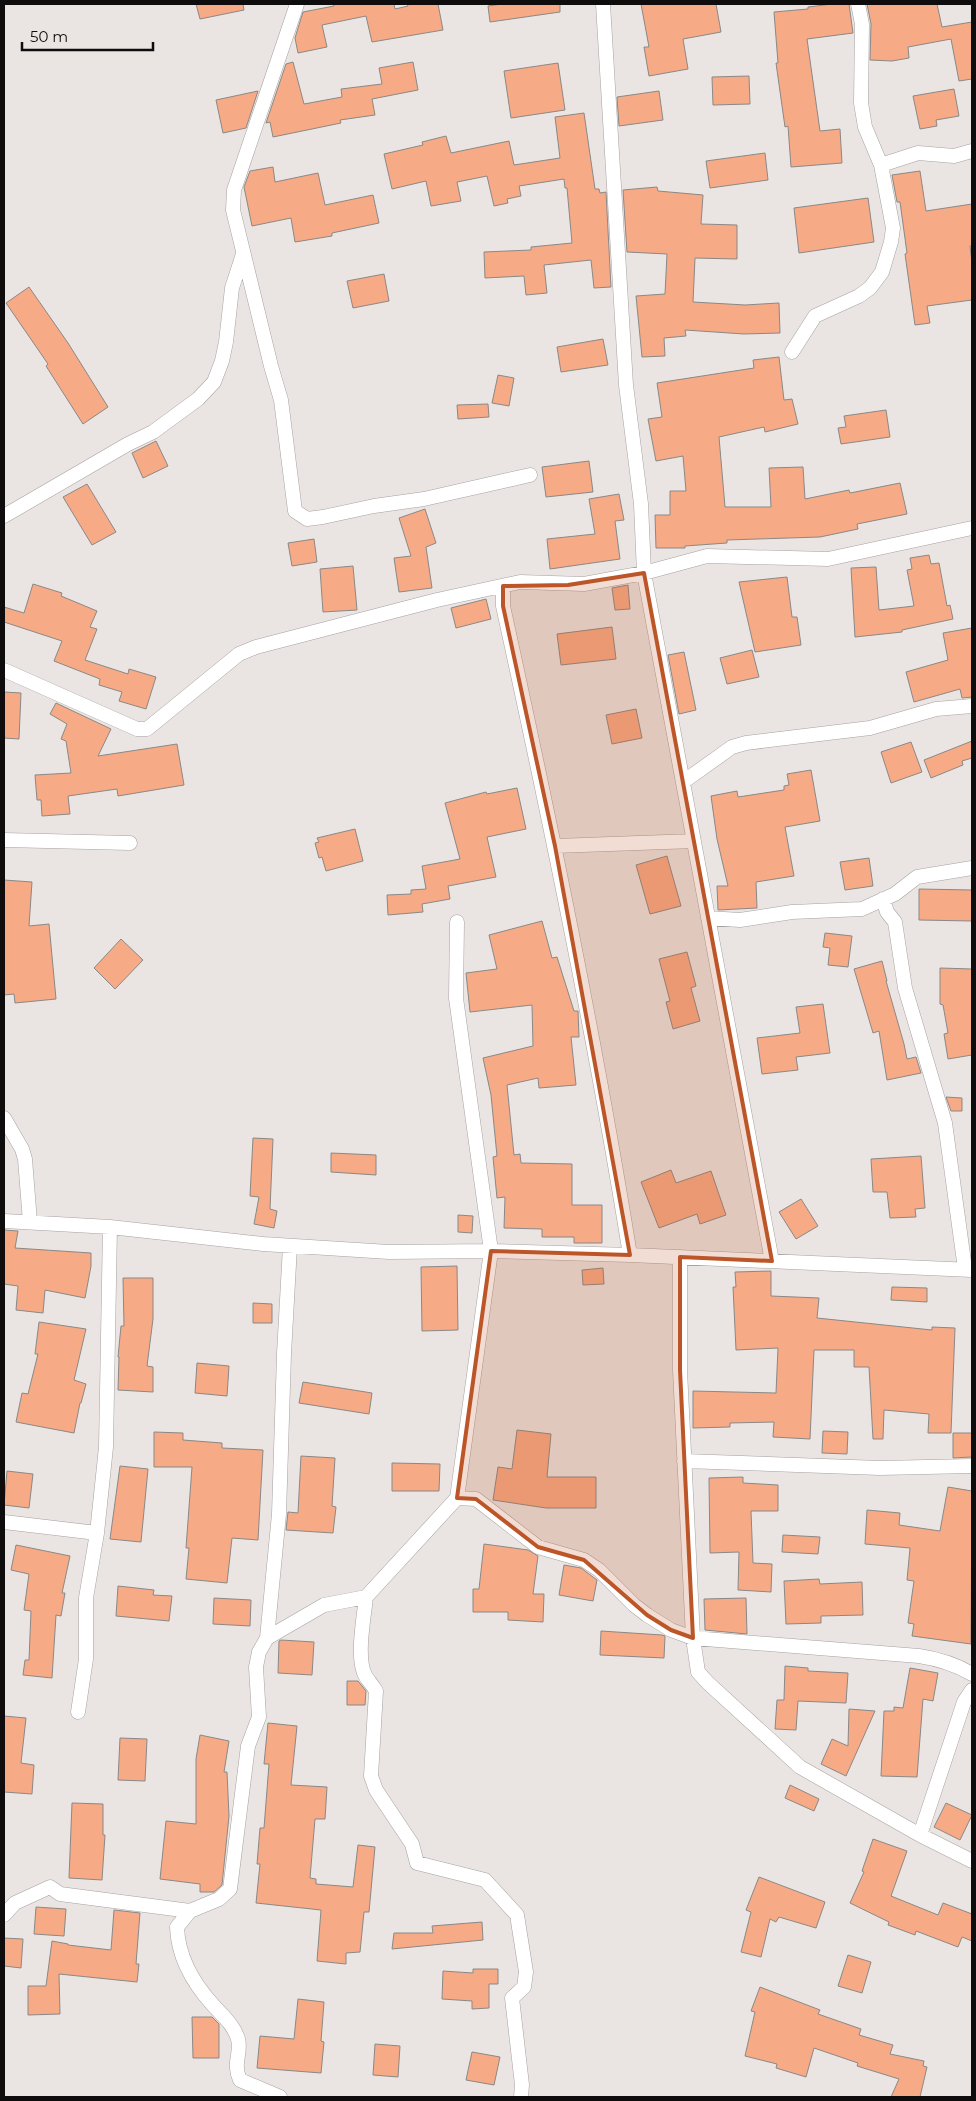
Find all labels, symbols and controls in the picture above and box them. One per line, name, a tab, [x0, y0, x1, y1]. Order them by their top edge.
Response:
scale bar	[22, 20, 154, 52]
text: 50 m	[30, 27, 68, 46]

